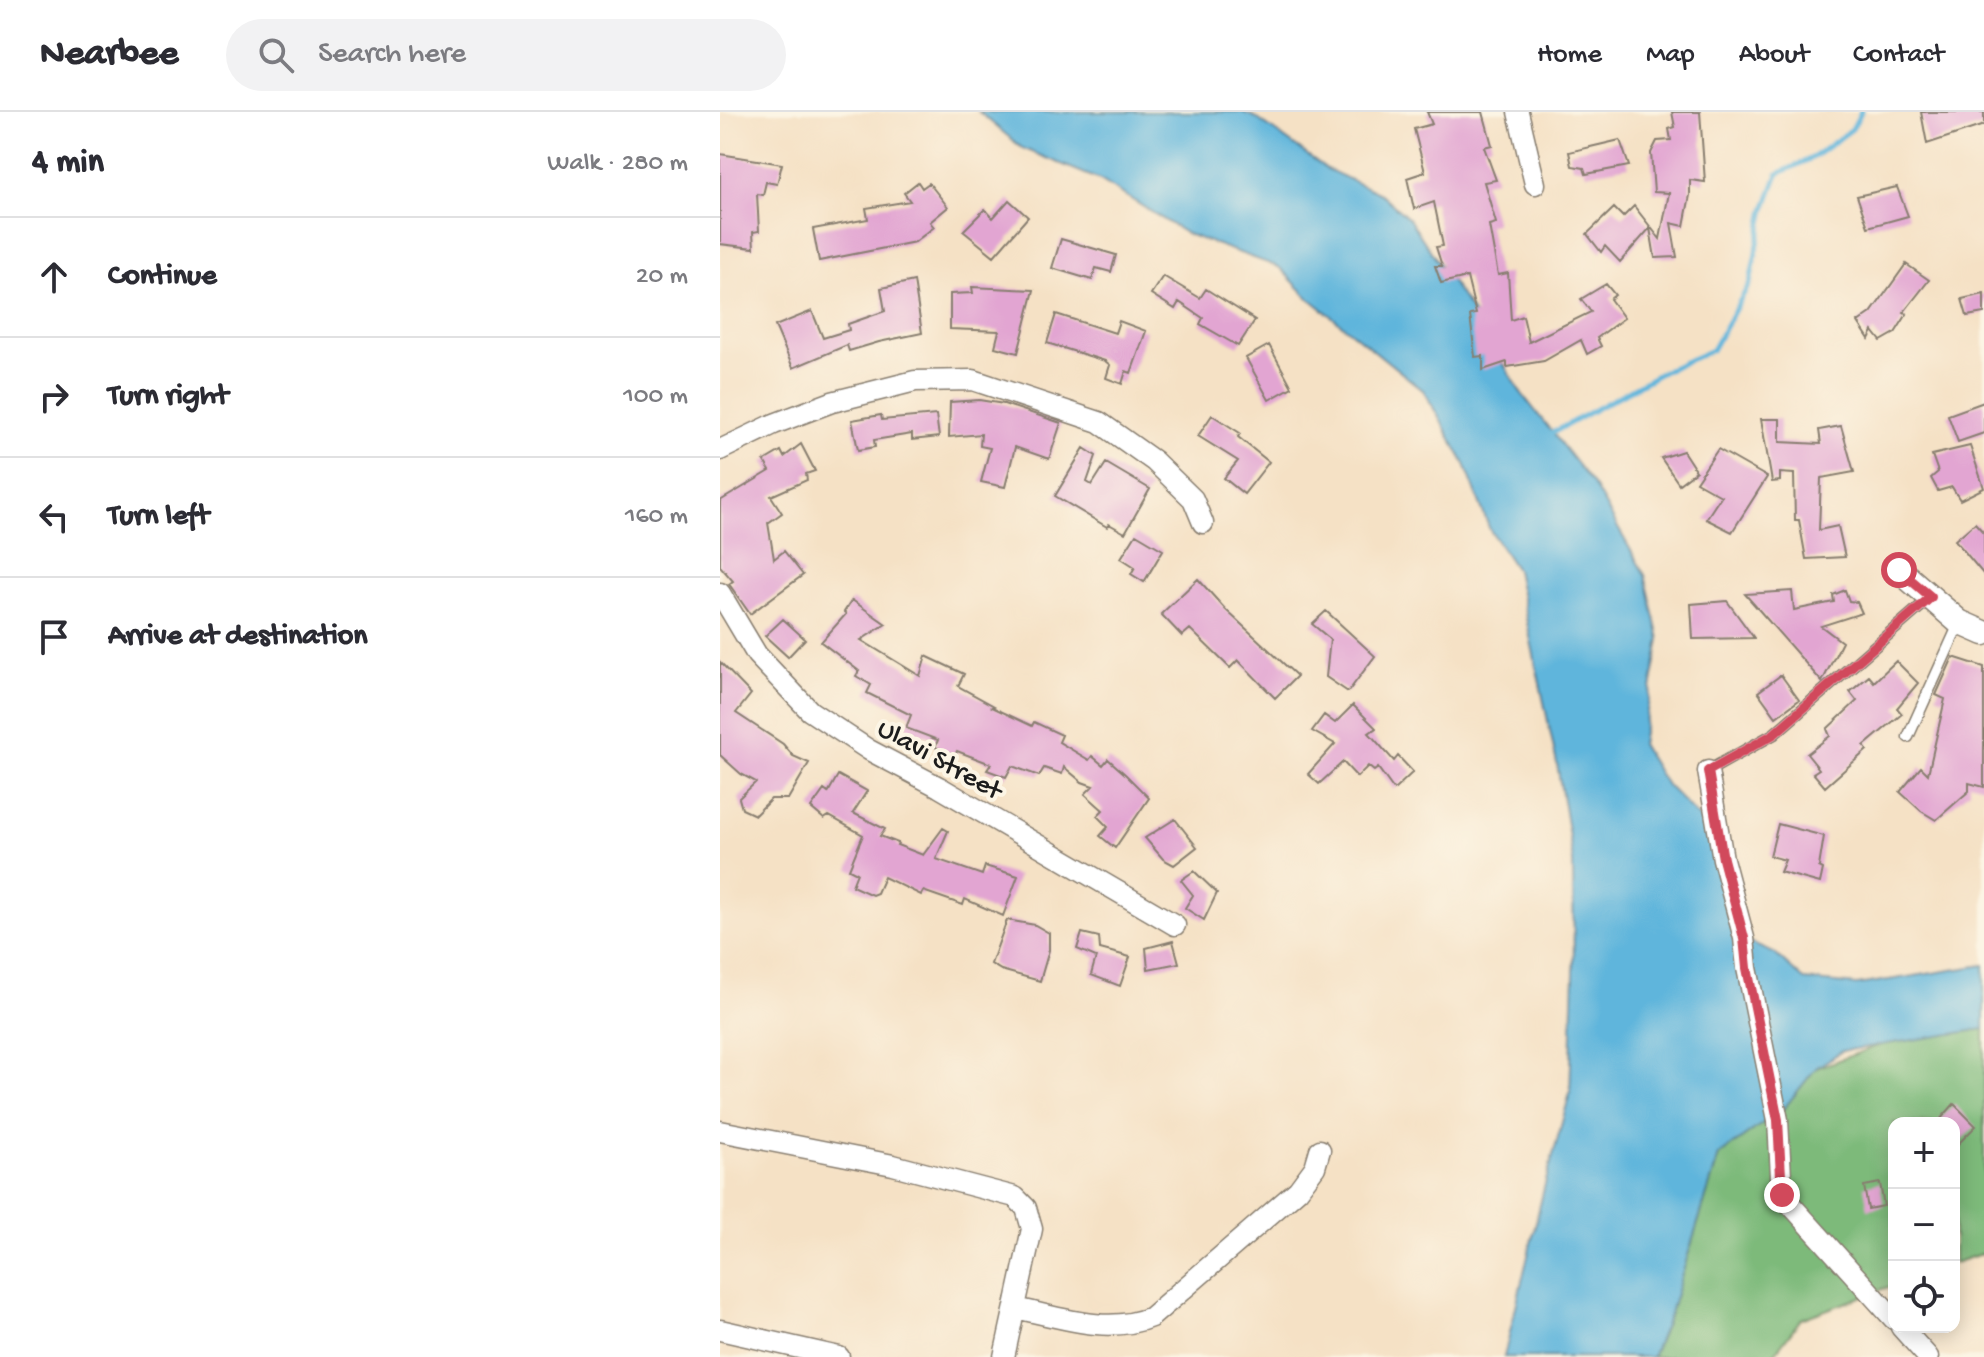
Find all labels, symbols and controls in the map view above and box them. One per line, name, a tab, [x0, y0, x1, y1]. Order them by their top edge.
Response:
search box	[226, 19, 786, 91]
text: Nearbee	[40, 33, 178, 77]
icon: search	[254, 33, 298, 77]
text: Search here	[318, 38, 466, 73]
text: Home	[1537, 39, 1602, 72]
text: Map	[1646, 39, 1695, 72]
text: About	[1739, 39, 1809, 72]
text: Contact	[1853, 39, 1944, 72]
text: 4 min	[32, 144, 104, 184]
text: Walk · 280 m	[547, 149, 688, 180]
icon: ahead	[32, 255, 76, 299]
text: Continue	[108, 260, 217, 295]
text: 20 m	[636, 262, 688, 293]
icon: right	[32, 375, 76, 419]
text: Turn right	[108, 380, 228, 415]
text: 100 m	[623, 382, 688, 413]
icon: left	[32, 495, 76, 539]
text: Turn left	[108, 500, 209, 535]
text: 160 m	[625, 502, 688, 533]
route start	[1881, 552, 1917, 588]
icon: arrive	[32, 615, 76, 659]
text: Arrive at destination	[108, 620, 368, 655]
street label: Ulavi Street	[871, 713, 1009, 810]
map controls	[1888, 1117, 1960, 1333]
button: +	[1888, 1117, 1960, 1189]
route end	[1764, 1177, 1800, 1213]
button: −	[1888, 1189, 1960, 1261]
button: locate	[1888, 1261, 1960, 1333]

